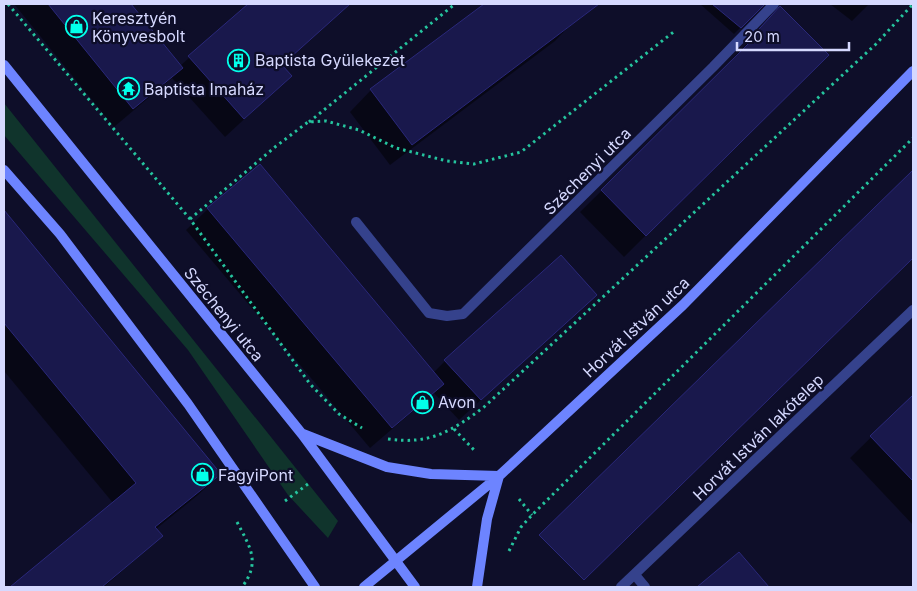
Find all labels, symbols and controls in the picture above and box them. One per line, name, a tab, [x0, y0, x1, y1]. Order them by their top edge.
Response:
place label: Keresztyén Könyvesbolt	[92, 8, 185, 46]
shop icon: Keresztyén Könyvesbolt	[64, 15, 88, 39]
scale bar	[737, 20, 850, 52]
text: 20 m	[744, 27, 780, 46]
building icon: Baptista Gyülekezet	[227, 48, 251, 72]
place label: Baptista Gyülekezet	[255, 50, 405, 70]
temple icon: Baptista Imaház	[116, 77, 140, 101]
place label: Baptista Imaház	[144, 79, 264, 99]
street label: Széchenyi utca	[539, 123, 635, 219]
street label: Széchenyi utca	[180, 263, 268, 365]
street label: Horvát István utca	[579, 273, 693, 381]
street label: Horvát István lakótelep	[689, 369, 827, 505]
shop icon: Avon	[410, 390, 434, 414]
place label: Avon	[438, 392, 476, 412]
shop icon: FagyiPont	[190, 463, 214, 487]
place label: FagyiPont	[218, 465, 293, 485]

